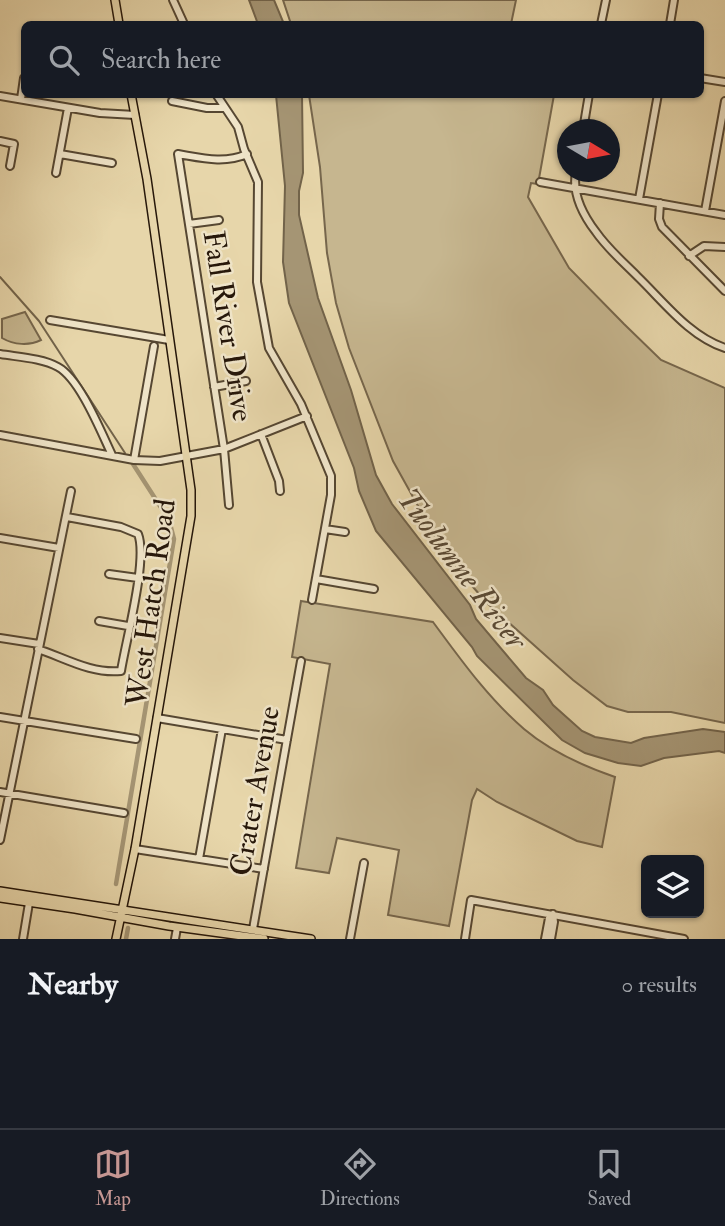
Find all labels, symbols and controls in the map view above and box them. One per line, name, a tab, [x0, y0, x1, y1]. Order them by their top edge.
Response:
search box	[21, 21, 704, 98]
icon: search	[45, 41, 83, 79]
text: Search here	[101, 44, 221, 76]
north arrow	[557, 119, 620, 182]
street label: Fall River Drive	[195, 228, 261, 424]
water label: Tuolumne River	[388, 480, 537, 659]
street label: West Hatch Road	[118, 496, 184, 711]
street label: Crater Avenue	[222, 703, 288, 879]
map controls	[641, 855, 704, 918]
button: layers	[641, 855, 704, 918]
text: Nearby	[28, 966, 118, 1003]
text: 0 results	[621, 970, 697, 999]
tab: Map	[94, 1145, 132, 1211]
tab: Directions	[320, 1145, 400, 1211]
tab: Saved	[588, 1145, 631, 1211]

